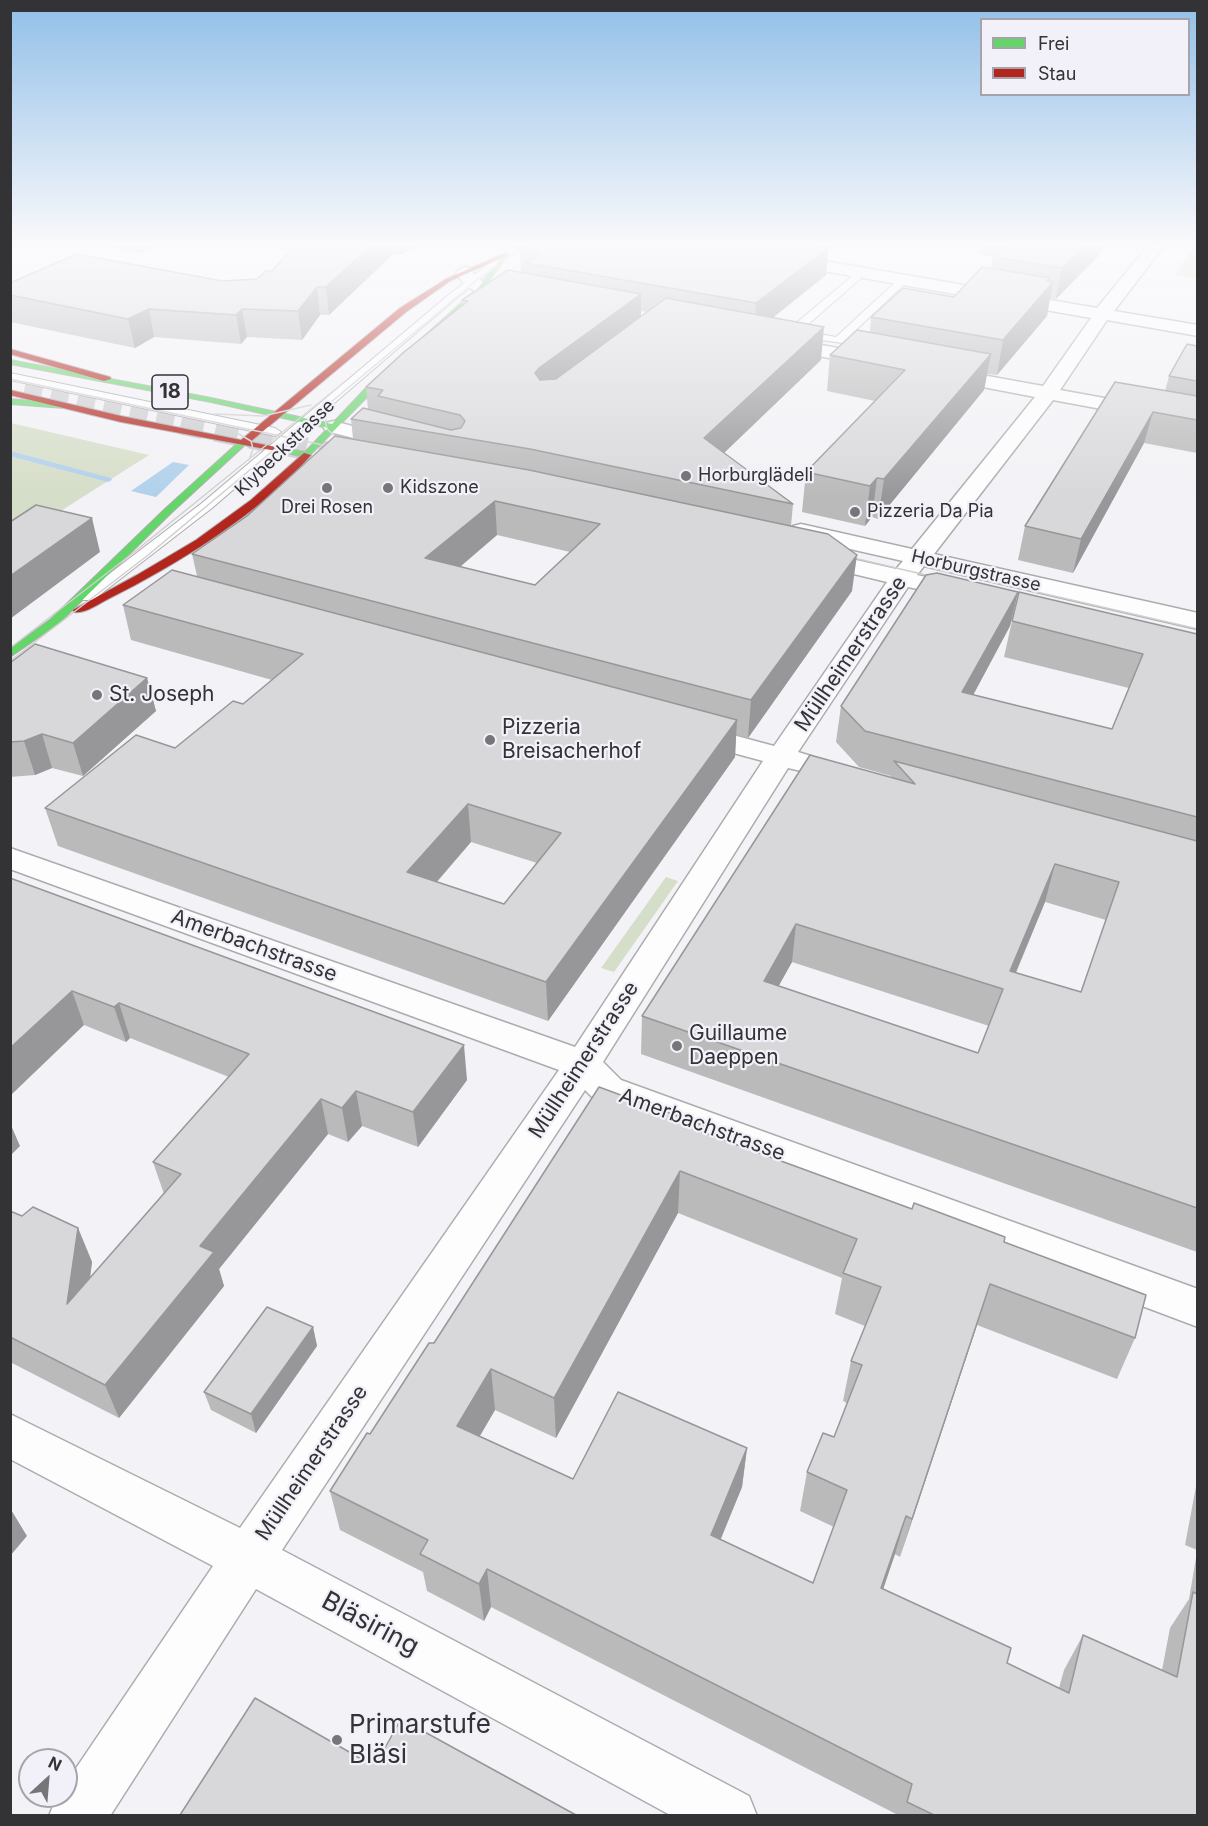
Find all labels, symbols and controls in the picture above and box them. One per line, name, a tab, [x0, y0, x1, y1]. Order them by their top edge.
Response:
legend	[980, 18, 1190, 96]
text: Frei	[1038, 33, 1069, 54]
text: Stau	[1038, 63, 1076, 84]
road number: 18	[152, 375, 188, 409]
street label: Klybeckstrasse	[231, 395, 339, 501]
place label: Horburglädeli	[698, 465, 813, 487]
marker: Horburglädeli	[679, 469, 693, 483]
place label: Kidszone	[400, 477, 479, 499]
marker: Drei Rosen	[320, 481, 334, 495]
marker: Kidszone	[381, 481, 395, 495]
place label: Drei Rosen	[281, 497, 373, 519]
place label: Pizzeria Da Pia	[867, 501, 994, 523]
marker: Pizzeria Da Pia	[848, 505, 862, 519]
street label: Horburgstrasse	[909, 546, 1043, 596]
street label: Müllheimerstrasse	[790, 572, 912, 736]
place label: St. Joseph	[109, 682, 214, 708]
marker: St. Joseph	[90, 688, 104, 702]
place label: Pizzeria Breisacherhof	[502, 715, 641, 765]
marker: Pizzeria Breisacherhof	[483, 733, 497, 747]
street label: Amerbachstrasse	[168, 904, 340, 988]
street label: Müllheimerstrasse	[524, 977, 644, 1143]
place label: Guillaume Daeppen	[689, 1021, 787, 1071]
marker: Guillaume Daeppen	[670, 1039, 684, 1053]
street label: Amerbachstrasse	[616, 1083, 788, 1167]
street label: Müllheimerstrasse	[251, 1381, 373, 1545]
street label: Bläsiring	[316, 1585, 424, 1663]
place label: Primarstufe Bläsi	[349, 1709, 491, 1770]
marker: Primarstufe Bläsi	[330, 1733, 344, 1747]
north arrow	[18, 1748, 78, 1808]
text: N	[45, 1752, 65, 1775]

